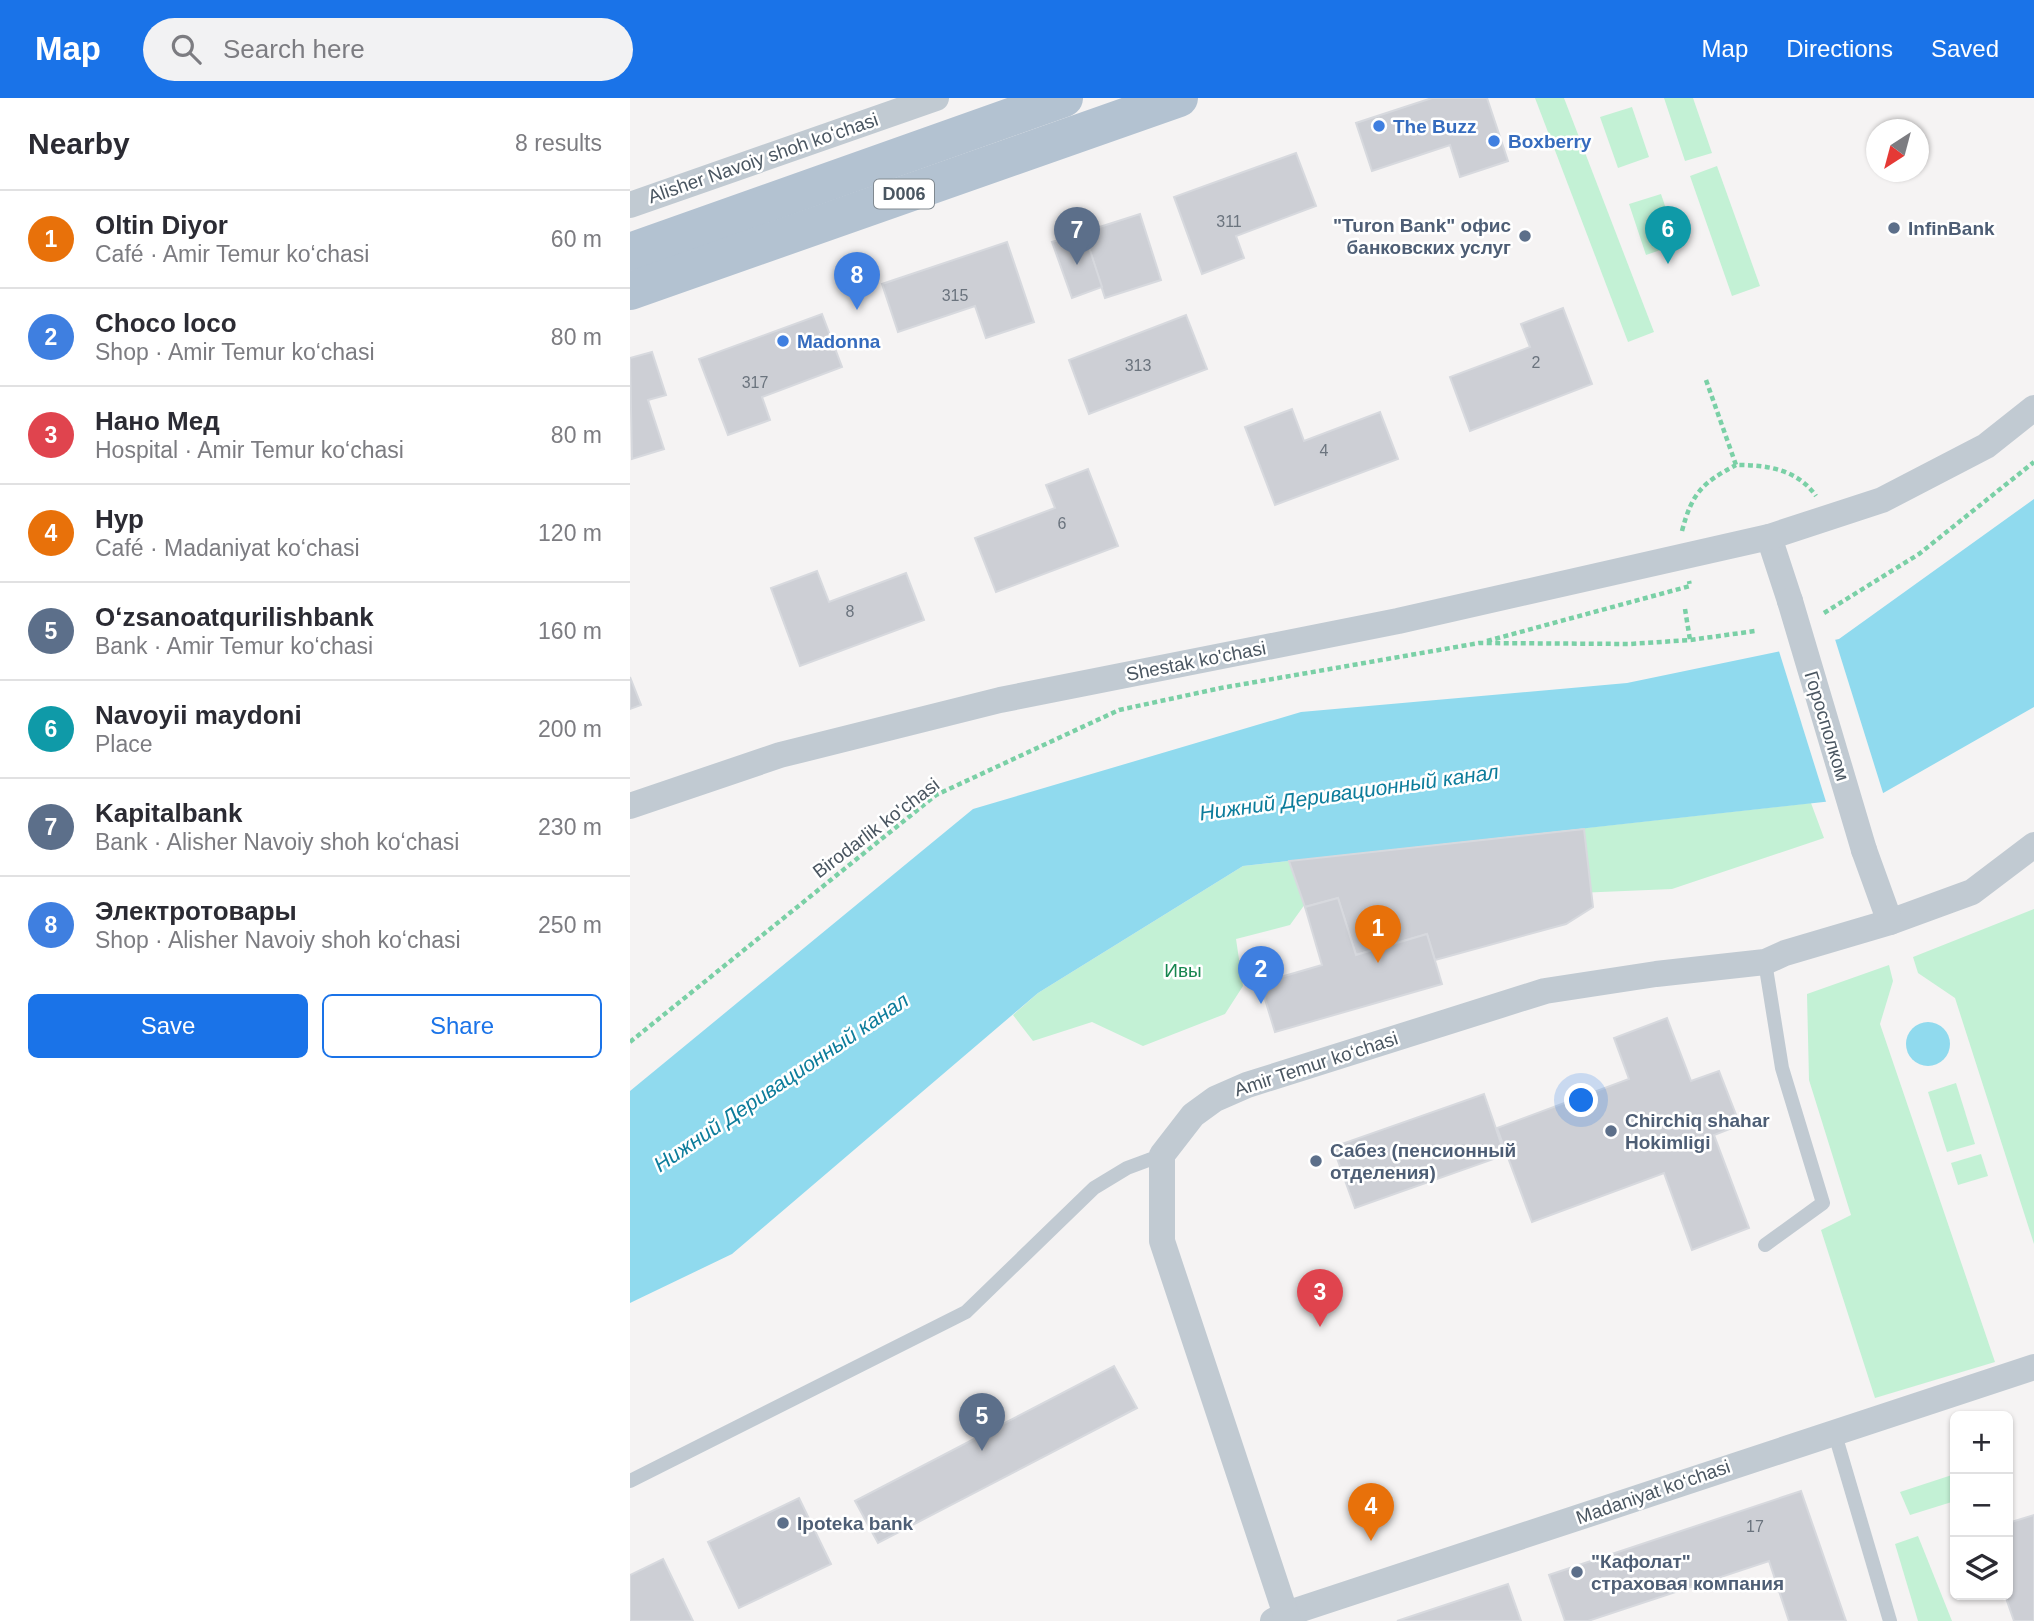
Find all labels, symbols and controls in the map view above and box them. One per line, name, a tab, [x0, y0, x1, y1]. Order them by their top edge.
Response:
search box	[143, 18, 633, 81]
text: Map	[35, 30, 101, 67]
icon: search	[167, 30, 205, 68]
text: Search here	[223, 34, 365, 64]
text: Map	[1702, 35, 1748, 62]
text: Directions	[1786, 35, 1893, 62]
text: Saved	[1931, 35, 1999, 62]
street label: Alisher Navoiy shoh koʻchasi	[645, 109, 881, 207]
place label: The Buzz	[1393, 116, 1476, 137]
marker: The Buzz	[1371, 118, 1387, 134]
north arrow	[1866, 119, 1929, 182]
text: Nearby	[28, 127, 130, 160]
text: 8 results	[515, 130, 602, 156]
place label: Boxberry	[1508, 131, 1592, 152]
marker: Boxberry	[1486, 133, 1502, 149]
road number: D006	[874, 180, 934, 208]
pin: 6	[1645, 206, 1691, 264]
pin: 7	[1054, 207, 1100, 265]
text: Oltin Diyor	[95, 210, 228, 240]
house number: 311	[1216, 213, 1242, 230]
place label: "Turon Bank" офис банковских услуг	[1333, 215, 1511, 258]
place label: InfinBank	[1908, 218, 1995, 239]
marker: InfinBank	[1886, 220, 1902, 236]
text: 1	[45, 226, 57, 252]
text: 60 m	[551, 226, 602, 252]
marker: "Turon Bank" офис банковских услуг	[1517, 228, 1533, 244]
text: Café · Amir Temur ko‘chasi	[95, 241, 369, 267]
pin: 8	[834, 252, 880, 310]
house number: 315	[942, 287, 968, 304]
text: Choco loco	[95, 308, 237, 338]
text: 2	[45, 324, 57, 350]
text: 80 m	[551, 324, 602, 350]
place label: Madonna	[797, 331, 881, 352]
marker: Madonna	[775, 333, 791, 349]
text: Shop · Amir Temur ko‘chasi	[95, 339, 375, 365]
house number: 2	[1532, 354, 1541, 371]
house number: 313	[1125, 357, 1151, 374]
house number: 317	[742, 374, 768, 391]
text: Нано Мед	[95, 406, 220, 436]
text: 3	[45, 422, 57, 448]
text: 80 m	[551, 422, 602, 448]
text: Hospital · Amir Temur ko‘chasi	[95, 437, 404, 463]
house number: 4	[1320, 442, 1329, 459]
text: Нур	[95, 504, 144, 534]
house number: 6	[1058, 515, 1067, 532]
text: 4	[45, 520, 57, 546]
text: 120 m	[538, 520, 602, 546]
text: Café · Madaniyat ko‘chasi	[95, 535, 360, 561]
text: Oʻzsanoatqurilishbank	[95, 602, 374, 632]
house number: 8	[846, 603, 855, 620]
text: 5	[45, 618, 57, 644]
text: 160 m	[538, 618, 602, 644]
text: Bank · Amir Temur ko‘chasi	[95, 633, 373, 659]
street label: Shestak ko'chasi	[1124, 637, 1268, 685]
street label: Горосполком	[1800, 668, 1854, 784]
text: Navoyii maydoni	[95, 700, 302, 730]
text: 6	[45, 716, 57, 742]
text: 200 m	[538, 716, 602, 742]
text: Place	[95, 731, 153, 757]
water label: Нижний Деривационный канал	[1198, 760, 1500, 824]
street label: Birodarlik ko'chasi	[809, 774, 943, 882]
text: Kapitalbank	[95, 798, 242, 828]
text: 7	[45, 814, 57, 840]
text: 230 m	[538, 814, 602, 840]
text: Bank · Alisher Navoiy shoh koʻchasi	[95, 829, 459, 855]
text: Электротовары	[95, 896, 297, 926]
pin: 1	[1355, 905, 1401, 963]
text: 8	[45, 912, 57, 938]
text: 250 m	[538, 912, 602, 938]
text: Shop · Alisher Navoiy shoh koʻchasi	[95, 927, 461, 953]
pin: 2	[1238, 946, 1284, 1004]
park label: Ивы	[1164, 960, 1202, 981]
water label: Нижний Деривационный канал	[649, 988, 913, 1176]
button: Save	[28, 994, 308, 1058]
button: Share	[322, 994, 602, 1058]
street label: Amir Temur ko‘chasi	[1232, 1028, 1400, 1100]
your location	[1564, 1083, 1598, 1117]
place label: Chirchiq shahar Hokimligi	[1625, 1110, 1770, 1153]
marker: Chirchiq shahar Hokimligi	[1603, 1123, 1619, 1139]
place label: Сабез (пенсионный отделения)	[1330, 1140, 1516, 1183]
marker: Сабез (пенсионный отделения)	[1308, 1153, 1324, 1169]
pin: 3	[1297, 1269, 1343, 1327]
pin: 5	[959, 1393, 1005, 1451]
map controls	[1950, 1411, 2013, 1600]
button: +	[1950, 1411, 2013, 1474]
street label: Madaniyat ko‘chasi	[1573, 1456, 1733, 1528]
button: −	[1950, 1474, 2013, 1537]
pin: 4	[1348, 1483, 1394, 1541]
place label: Ipoteka bank	[797, 1513, 914, 1534]
marker: Ipoteka bank	[775, 1515, 791, 1531]
house number: 17	[1746, 1518, 1764, 1535]
button: layers	[1950, 1537, 2013, 1600]
place label: "Кафолат" страховая компания	[1591, 1551, 1784, 1594]
marker: "Кафолат" страховая компания	[1569, 1564, 1585, 1580]

